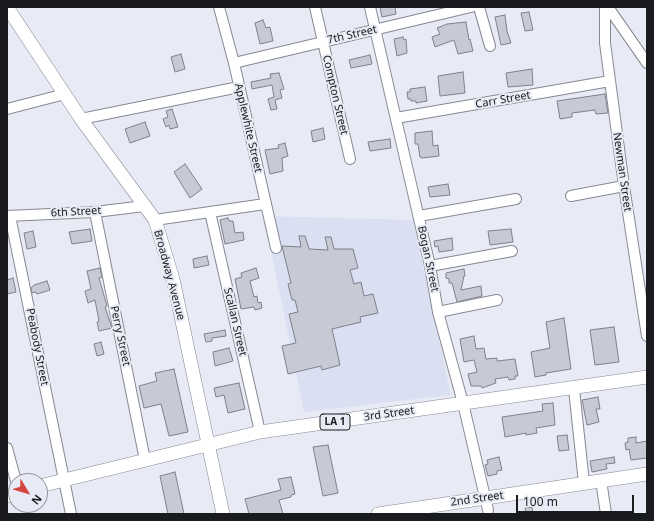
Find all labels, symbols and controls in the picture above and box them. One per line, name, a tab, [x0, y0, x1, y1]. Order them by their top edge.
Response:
street label: 7th Street	[326, 23, 378, 47]
street label: Compton Street	[319, 54, 351, 136]
street label: Applewhite Street	[231, 82, 265, 174]
street label: Carr Street	[474, 89, 532, 111]
street label: Newman Street	[610, 132, 634, 212]
street label: 6th Street	[50, 204, 102, 220]
street label: Bogan Street	[415, 225, 441, 293]
street label: Broadway Avenue	[151, 228, 187, 322]
street label: Scallan Street	[221, 287, 249, 357]
street label: Perry Street	[107, 305, 133, 367]
street label: Peabody Street	[23, 307, 51, 387]
street label: 3rd Street	[363, 404, 415, 424]
road number: LA 1	[320, 414, 350, 430]
north arrow	[8, 473, 48, 513]
scale bar	[518, 487, 636, 513]
street label: 2nd Street	[450, 489, 504, 509]
text: N	[28, 492, 46, 508]
text: 100 m	[523, 493, 558, 510]

